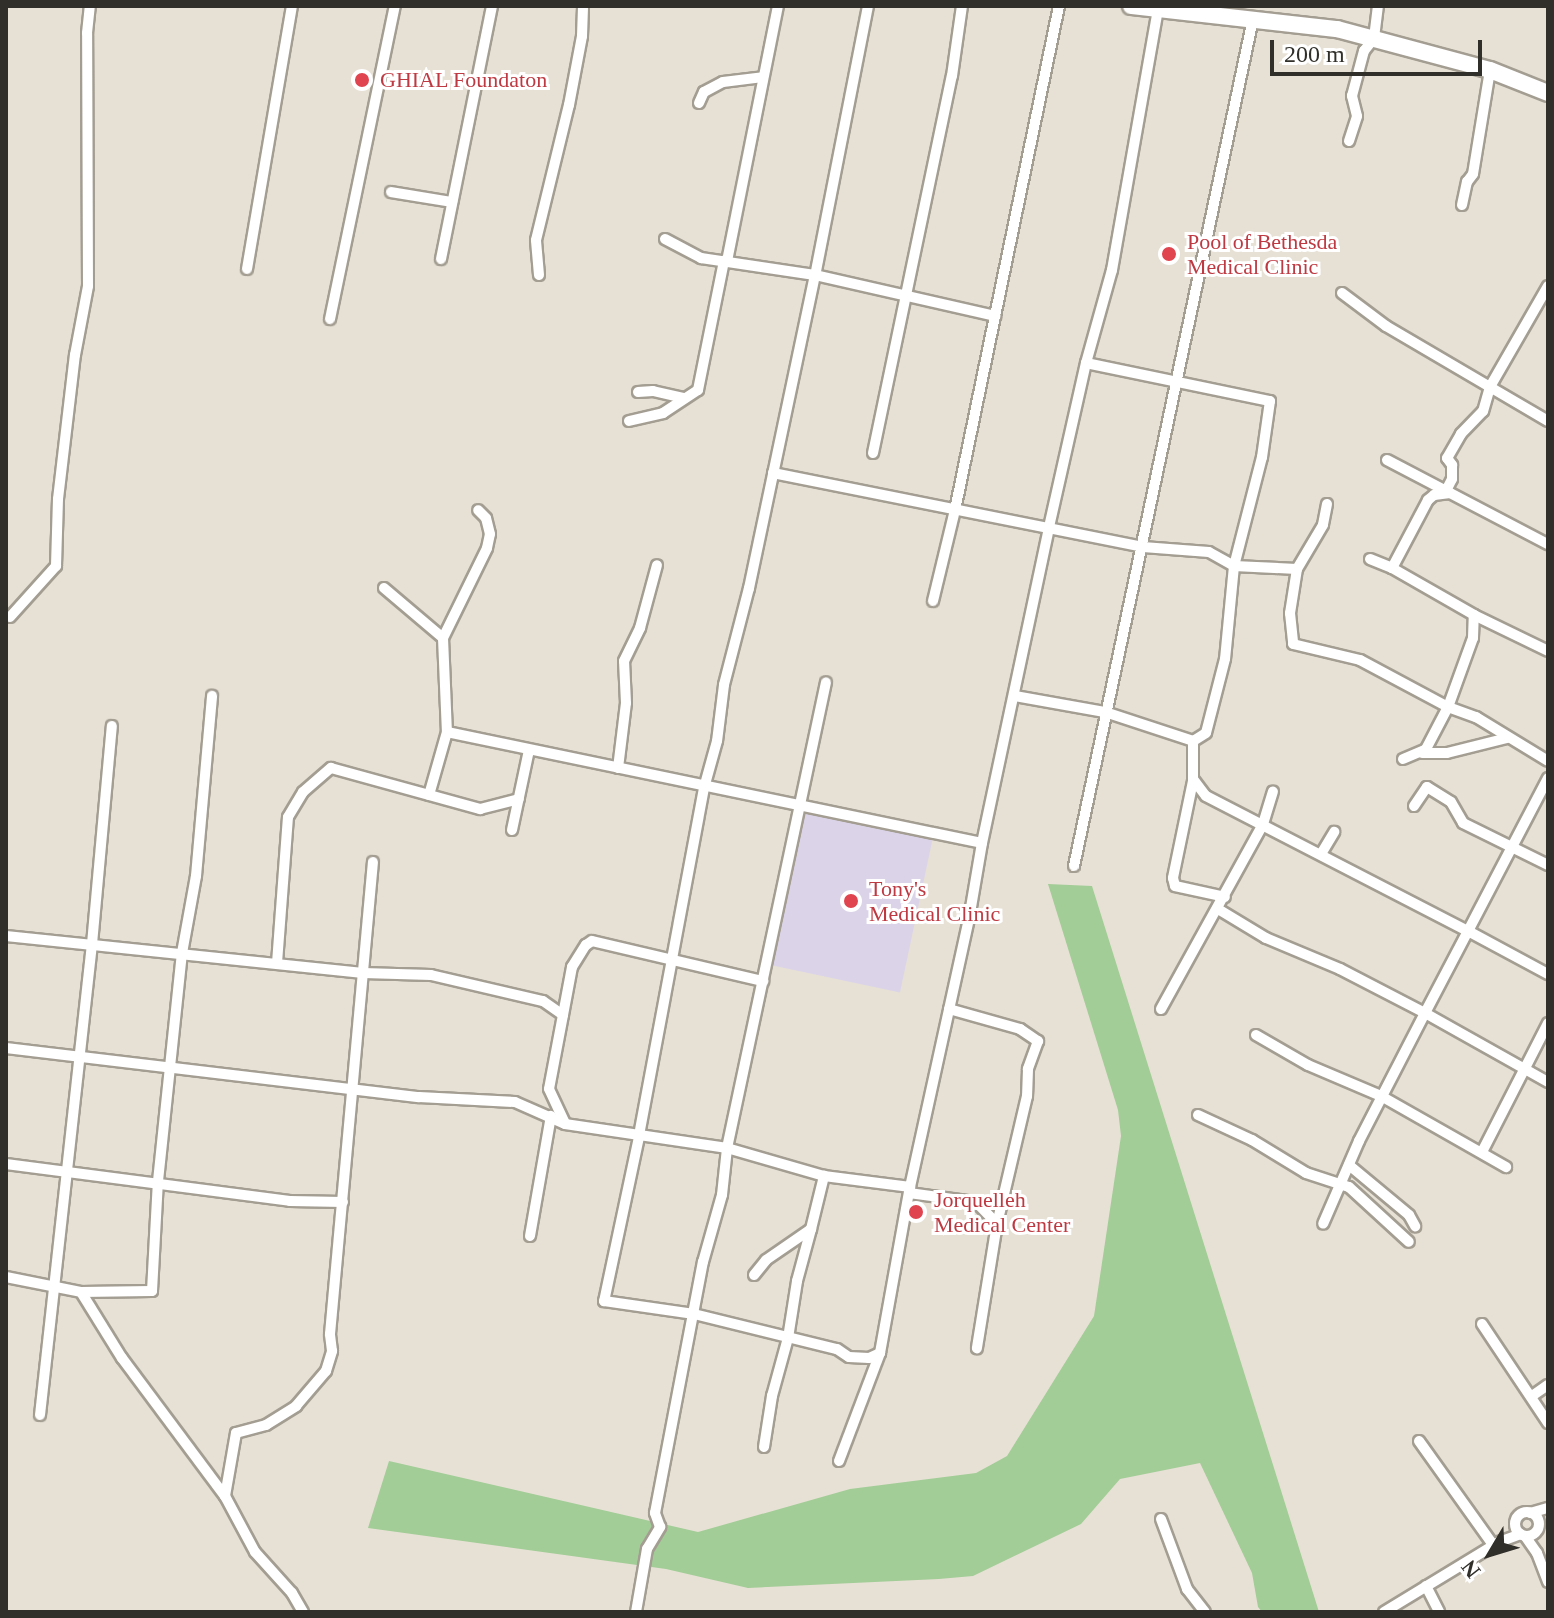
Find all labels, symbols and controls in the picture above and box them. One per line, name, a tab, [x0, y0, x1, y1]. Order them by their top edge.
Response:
scale bar	[1274, 24, 1486, 74]
text: 200 m	[1284, 41, 1345, 67]
place label: GHIAL Foundaton	[380, 67, 548, 93]
marker: GHIAL Foundaton	[351, 69, 373, 91]
place label: Pool of Bethesda Medical Clinic	[1187, 228, 1337, 280]
marker: Pool of Bethesda Medical Clinic	[1158, 243, 1180, 265]
place label: Tony's Medical Clinic	[869, 875, 1000, 926]
marker: Tony's Medical Clinic	[840, 890, 862, 912]
place label: Jorquelleh Medical Center	[934, 1186, 1070, 1238]
marker: Jorquelleh Medical Center	[905, 1201, 927, 1223]
north arrow	[1450, 1514, 1530, 1594]
text: N	[1456, 1555, 1485, 1583]

